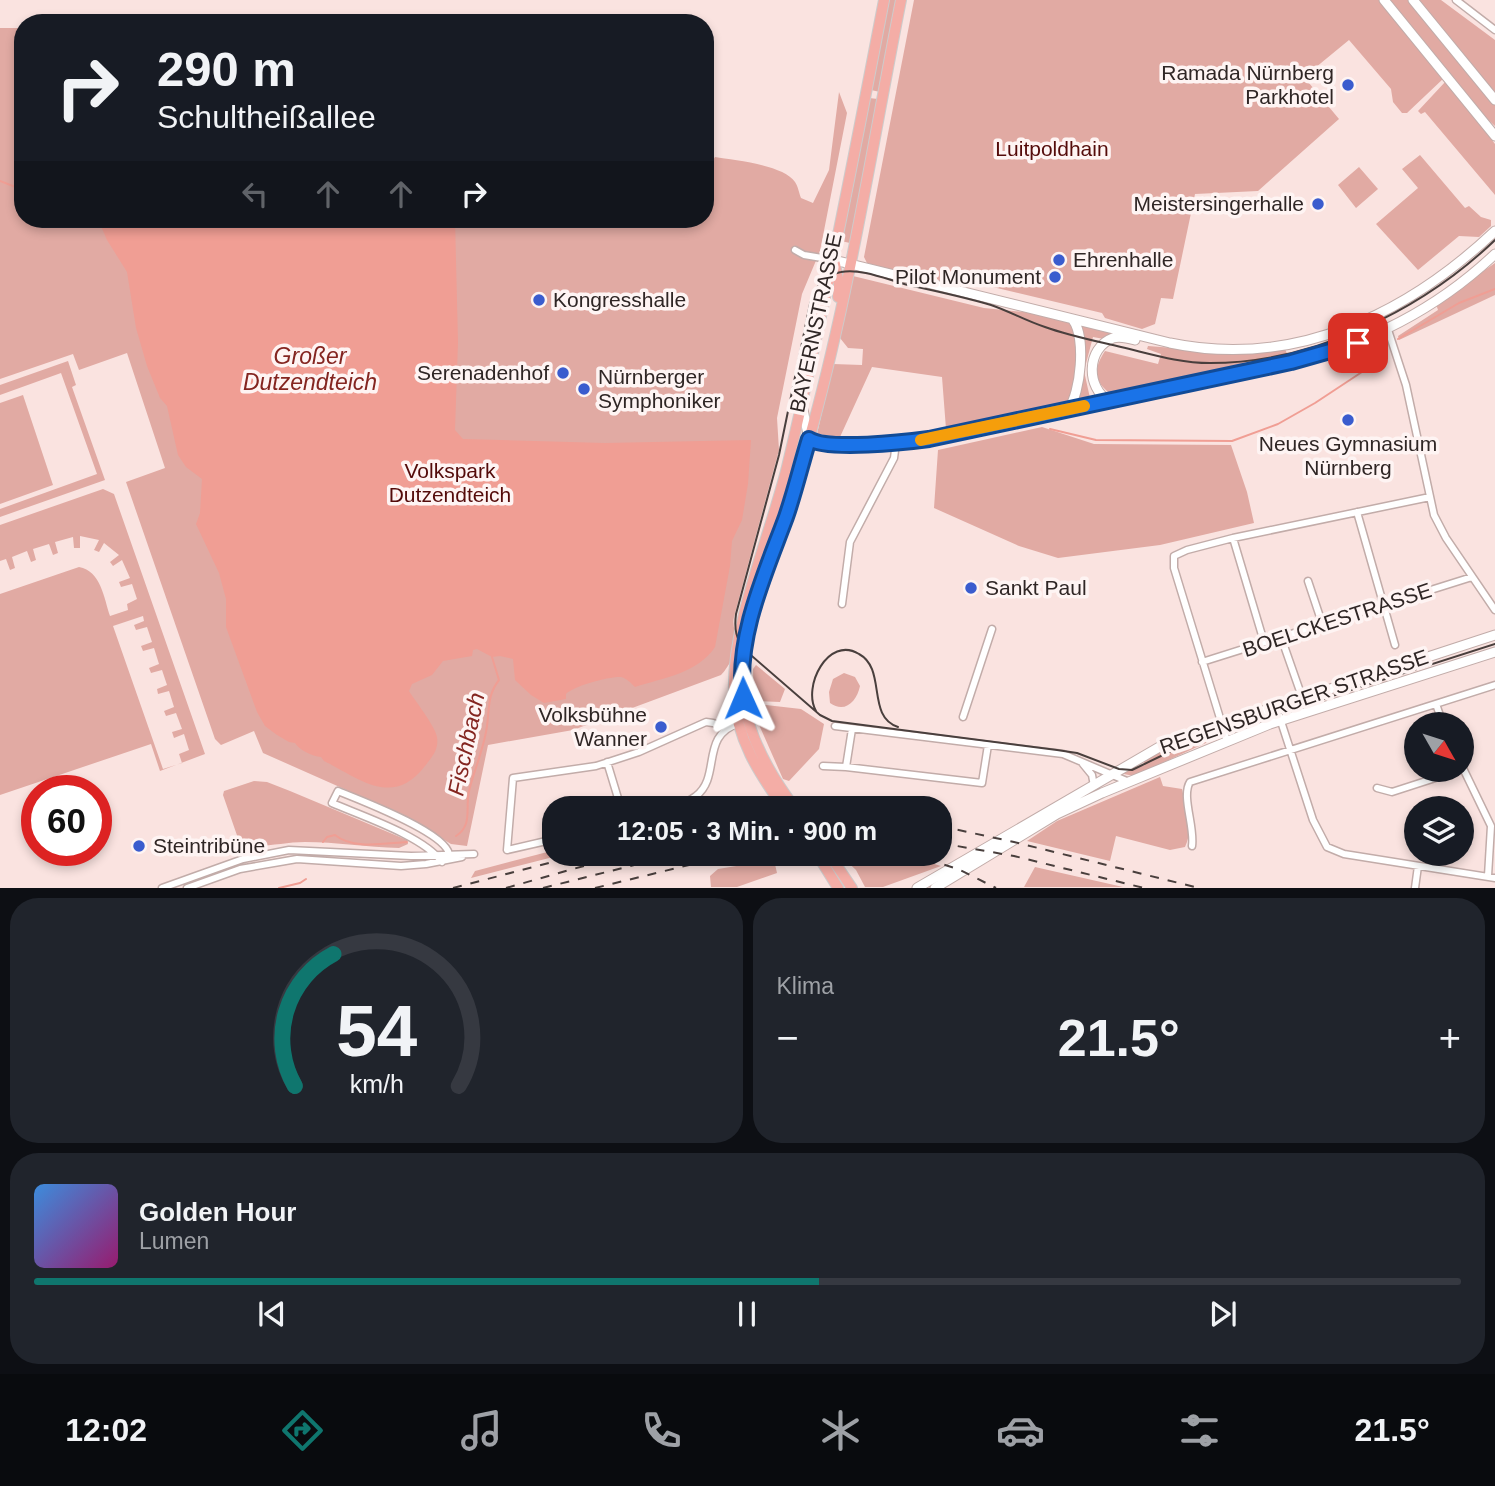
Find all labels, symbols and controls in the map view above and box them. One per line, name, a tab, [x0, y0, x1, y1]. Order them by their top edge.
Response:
icon: right	[42, 42, 133, 133]
text: 290 m	[157, 42, 296, 96]
place label: Ramada Nürnberg Parkhotel	[1161, 61, 1334, 108]
marker: Ramada Nürnberg Parkhotel	[1340, 77, 1356, 93]
text: Schultheißallee	[157, 99, 376, 135]
park label: Luitpoldhain	[995, 137, 1109, 160]
icon: left	[236, 175, 274, 213]
icon: ahead	[309, 175, 347, 213]
icon: ahead	[382, 175, 420, 213]
icon: right	[455, 175, 493, 213]
place label: Meistersingerhalle	[1134, 192, 1304, 215]
marker: Meistersingerhalle	[1310, 196, 1326, 212]
street label: BAYERNSTRASSE	[785, 231, 846, 415]
place label: Ehrenhalle	[1073, 248, 1173, 271]
marker: Ehrenhalle	[1051, 252, 1067, 268]
place label: Pilot Monument	[895, 265, 1041, 288]
marker: Pilot Monument	[1047, 269, 1063, 285]
place label: Kongresshalle	[553, 288, 686, 311]
marker: Kongresshalle	[531, 292, 547, 308]
pin	[1328, 313, 1388, 373]
icon: arrive	[1339, 324, 1377, 362]
water label: Großer Dutzendteich	[243, 343, 377, 395]
place label: Serenadenhof	[417, 361, 549, 384]
marker: Serenadenhof	[555, 365, 571, 381]
place label: Nürnberger Symphoniker	[598, 365, 721, 412]
marker: Nürnberger Symphoniker	[576, 381, 592, 397]
marker: Neues Gymnasium Nürnberg	[1340, 412, 1356, 428]
place label: Neues Gymnasium Nürnberg	[1259, 432, 1437, 479]
park label: Volkspark Dutzendteich	[389, 459, 511, 506]
place label: Sankt Paul	[985, 576, 1087, 599]
street label: BOELCKESTRASSE	[1240, 578, 1434, 661]
marker: Sankt Paul	[963, 580, 979, 596]
street label: REGENSBURGER STRASSE	[1157, 645, 1431, 758]
position arrow	[706, 661, 780, 735]
water label: Fischbach	[442, 690, 490, 798]
place label: Volksbühne Wanner	[538, 703, 647, 750]
north arrow	[1404, 712, 1474, 782]
map controls	[1404, 712, 1474, 866]
marker: Volksbühne Wanner	[653, 719, 669, 735]
speed limit sign: 60	[21, 775, 112, 866]
button: layers	[1404, 796, 1474, 866]
text: 12:05 · 3 Min. · 900 m	[617, 816, 877, 846]
place label: Steintribüne	[153, 834, 265, 857]
marker: Steintribüne	[131, 838, 147, 854]
text: Klima	[777, 973, 834, 999]
text: 54	[336, 991, 417, 1072]
text: 21.5°	[1058, 1009, 1180, 1067]
text: −	[777, 1017, 799, 1059]
text: +	[1439, 1017, 1461, 1059]
text: km/h	[349, 1070, 403, 1098]
text: Golden Hour	[139, 1197, 296, 1227]
text: Lumen	[139, 1228, 209, 1254]
icon: previous	[253, 1295, 291, 1333]
icon: pause	[728, 1295, 766, 1333]
icon: next	[1204, 1295, 1242, 1333]
icon: directions	[278, 1406, 327, 1455]
icon: music	[457, 1406, 506, 1455]
icon: phone	[637, 1406, 686, 1455]
icon: climate	[816, 1406, 865, 1455]
icon: car	[996, 1406, 1045, 1455]
icon: filters	[1175, 1406, 1224, 1455]
text: 12:02	[65, 1412, 147, 1448]
text: 21.5°	[1355, 1412, 1430, 1448]

